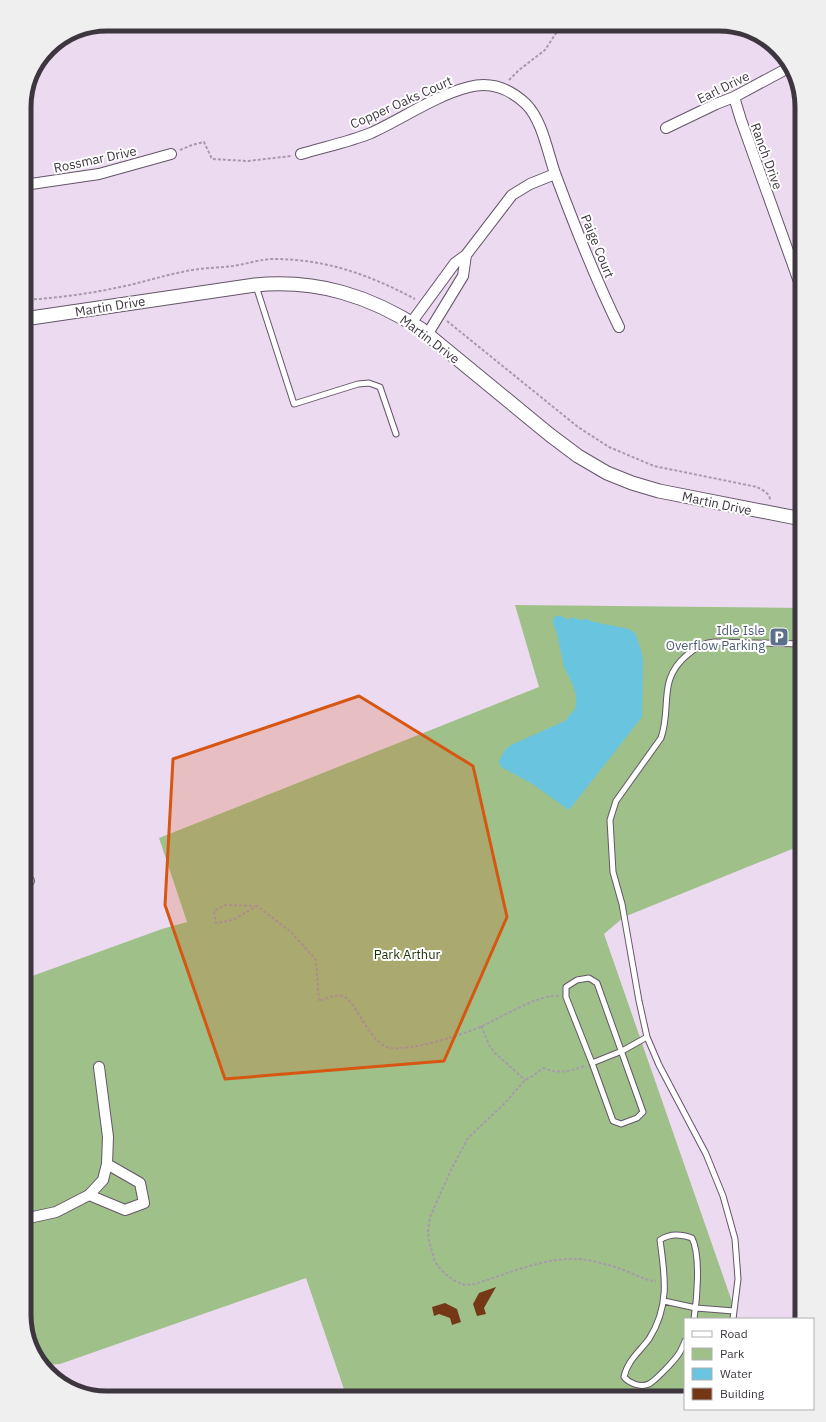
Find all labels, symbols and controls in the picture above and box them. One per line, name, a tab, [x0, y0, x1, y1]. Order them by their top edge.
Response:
street label: Earl Drive	[694, 68, 752, 107]
street label: Copper Oaks Court	[348, 72, 455, 133]
street label: Ranch Drive	[747, 121, 786, 192]
street label: Rossmar Drive	[52, 142, 138, 177]
street label: Paige Court	[577, 212, 618, 280]
street label: Martin Drive	[74, 293, 146, 320]
street label: Martin Drive	[396, 311, 463, 367]
street label: Martin Drive	[681, 488, 753, 519]
place label: Idle Isle Overflow Parking	[666, 622, 765, 654]
parking icon: Idle Isle Overflow Parking	[768, 626, 790, 648]
park label: Park Arthur	[374, 946, 441, 963]
legend	[684, 1318, 814, 1410]
text: Road	[720, 1326, 748, 1341]
text: Park	[720, 1346, 745, 1361]
text: Water	[720, 1366, 753, 1381]
text: Building	[720, 1386, 765, 1401]

